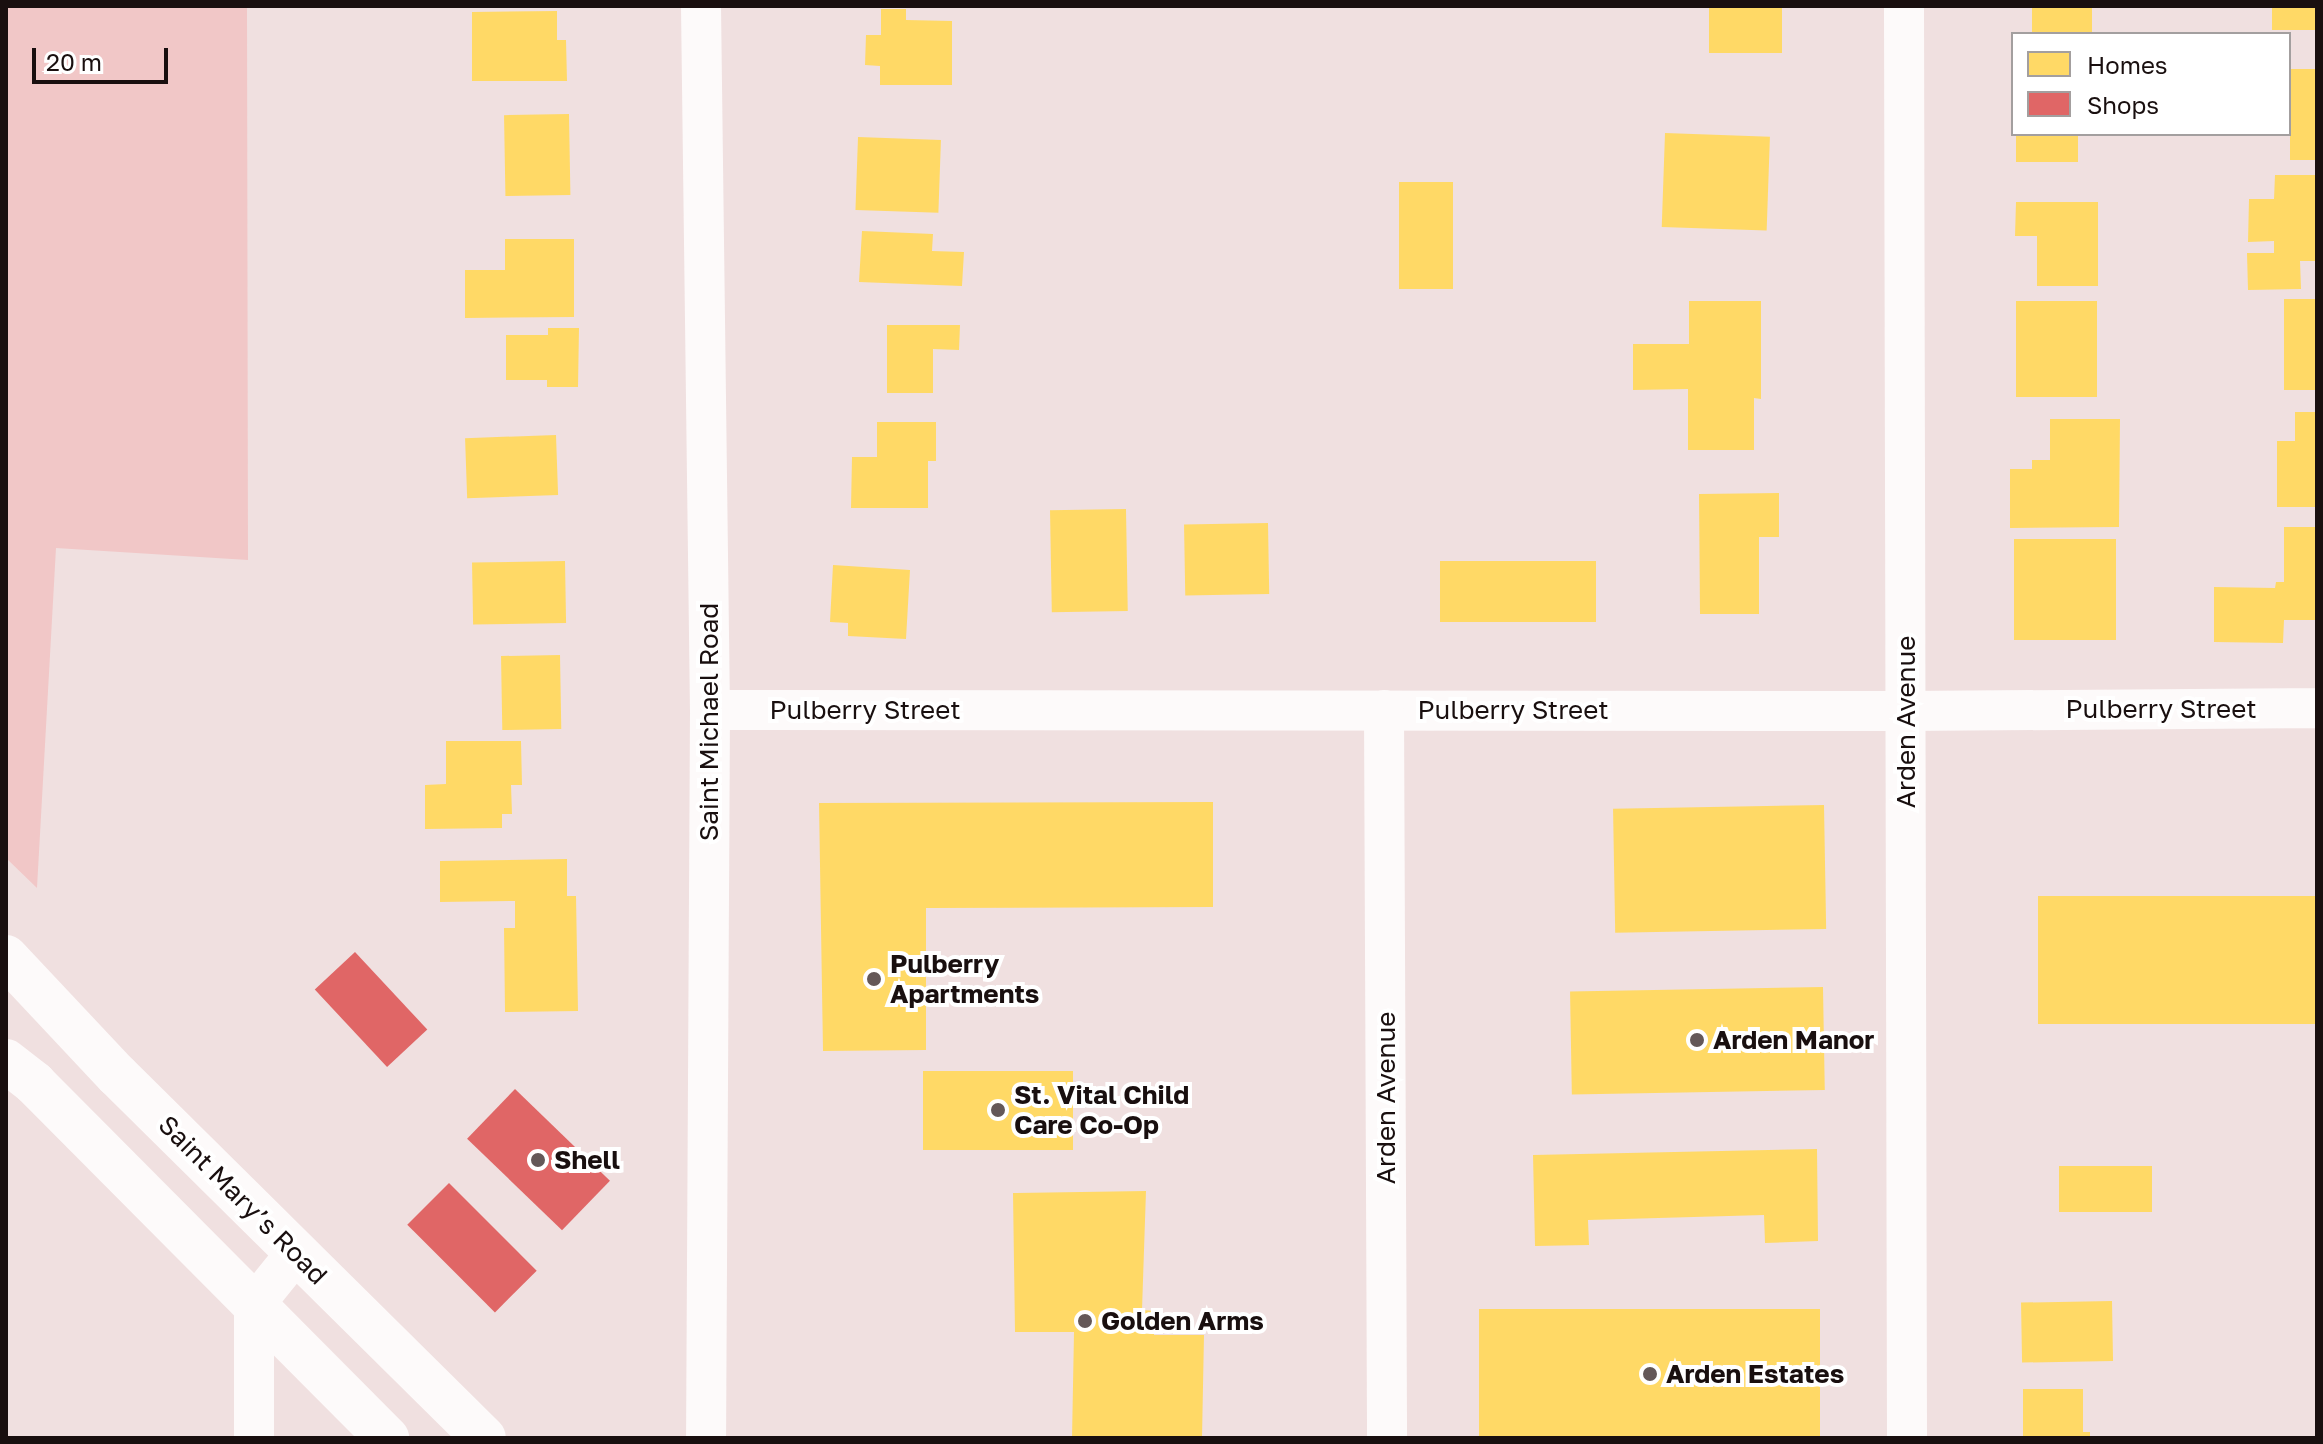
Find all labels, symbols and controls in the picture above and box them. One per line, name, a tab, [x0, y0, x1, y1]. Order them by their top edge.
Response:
scale bar	[36, 32, 172, 82]
legend	[2011, 32, 2291, 136]
text: 20 m	[46, 47, 102, 76]
text: Homes	[2087, 50, 2168, 79]
text: Shops	[2087, 90, 2159, 119]
street label: Saint Michael Road	[693, 603, 725, 841]
street label: Arden Avenue	[1890, 636, 1922, 808]
street label: Pulberry Street	[2065, 693, 2257, 725]
street label: Pulberry Street	[769, 694, 961, 726]
street label: Pulberry Street	[1417, 694, 1609, 726]
place label: Pulberry Apartments	[890, 948, 1039, 1010]
marker: Pulberry Apartments	[865, 970, 883, 988]
street label: Arden Avenue	[1370, 1012, 1402, 1184]
place label: Arden Manor	[1713, 1024, 1874, 1056]
marker: Arden Manor	[1688, 1031, 1706, 1049]
place label: St. Vital Child Care Co-Op	[1014, 1079, 1189, 1140]
marker: St. Vital Child Care Co-Op	[989, 1101, 1007, 1119]
street label: Saint Mary’s Road	[152, 1109, 334, 1291]
place label: Shell	[554, 1144, 620, 1176]
marker: Shell	[529, 1151, 547, 1169]
place label: Golden Arms	[1101, 1305, 1264, 1337]
marker: Golden Arms	[1076, 1312, 1094, 1330]
place label: Arden Estates	[1666, 1358, 1844, 1390]
marker: Arden Estates	[1641, 1365, 1659, 1383]

